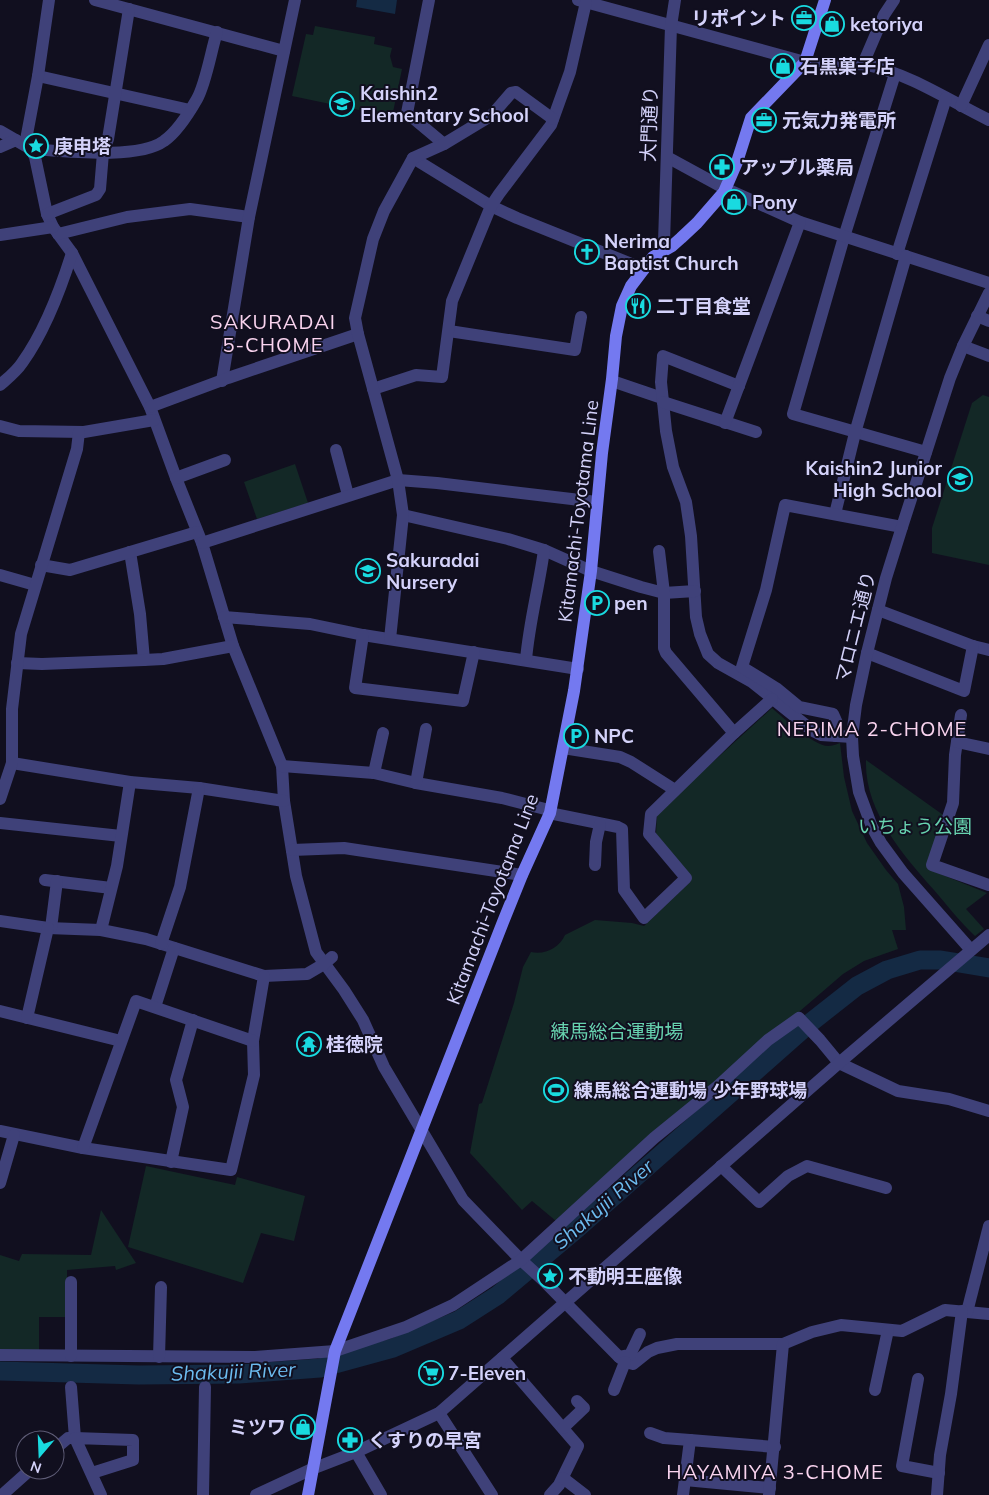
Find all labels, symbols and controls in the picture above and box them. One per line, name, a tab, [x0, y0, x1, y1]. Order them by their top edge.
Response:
office icon: リポイント	[791, 5, 817, 31]
place label: リポイント	[691, 6, 786, 30]
shop icon: ketoriya	[819, 11, 845, 37]
place label: ketoriya	[850, 12, 923, 36]
shop icon: 石黒菓子店	[770, 53, 796, 79]
place label: 石黒菓子店	[800, 54, 895, 78]
place label: Kaishin2 Elementary School	[360, 81, 529, 127]
street label: 大門通り	[636, 86, 662, 162]
school or university icon: Kaishin2 Elementary School	[329, 91, 355, 117]
office icon: 元気力発電所	[751, 107, 777, 133]
place label: 元気力発電所	[782, 108, 896, 132]
place icon: 庚申塔	[23, 133, 49, 159]
place label: 庚申塔	[54, 134, 111, 158]
pharmacy icon: アップル薬局	[709, 154, 735, 180]
place label: アップル薬局	[740, 155, 854, 179]
shop icon: Pony	[721, 189, 747, 215]
place label: Pony	[752, 190, 798, 214]
place label: Nerima Baptist Church	[604, 229, 739, 275]
church icon: Nerima Baptist Church	[574, 239, 600, 265]
restaurant icon: 二丁目食堂	[625, 293, 651, 319]
place label: 二丁目食堂	[656, 294, 751, 318]
district label: SAKURADAI 5-CHOME	[210, 309, 336, 357]
street label: Kitamachi-Toyotama Line	[552, 398, 604, 624]
place label: Kaishin2 Junior High School	[805, 456, 943, 502]
school or university icon: Kaishin2 Junior High School	[947, 466, 973, 492]
place label: Sakuradai Nursery	[386, 548, 480, 594]
school or university icon: Sakuradai Nursery	[355, 558, 381, 584]
street label: マロニエ通り	[830, 569, 880, 685]
parking icon: pen	[584, 590, 610, 616]
place label: pen	[614, 591, 648, 615]
district label: NERIMA 2-CHOME	[777, 716, 967, 741]
parking icon: NPC	[563, 723, 589, 749]
place label: NPC	[594, 724, 634, 748]
street label: Kitamachi-Toyotama Line	[441, 790, 543, 1008]
park label: いちょう公園	[858, 814, 972, 838]
park label: 練馬総合運動場	[550, 1019, 684, 1043]
temple icon: 桂徳院	[296, 1031, 322, 1057]
place label: 桂徳院	[326, 1032, 383, 1056]
sports icon: 練馬総合運動場 少年野球場	[543, 1077, 569, 1103]
place label: 練馬総合運動場 少年野球場	[574, 1078, 807, 1102]
water label: Shakujii River	[548, 1153, 659, 1254]
place icon: 不動明王座像	[537, 1263, 563, 1289]
place label: 不動明王座像	[568, 1264, 682, 1288]
water label: Shakujii River	[170, 1356, 297, 1386]
supermarket icon: 7-Eleven	[418, 1360, 444, 1386]
place label: 7-Eleven	[448, 1361, 526, 1385]
shop icon: ミツワ	[290, 1414, 316, 1440]
place label: ミツワ	[229, 1415, 286, 1439]
pharmacy icon: くすりの早宮	[337, 1427, 363, 1453]
place label: くすりの早宮	[368, 1428, 482, 1452]
north arrow	[15, 1430, 65, 1480]
text: N	[28, 1457, 44, 1478]
district label: HAYAMIYA 3-CHOME	[666, 1459, 884, 1484]

